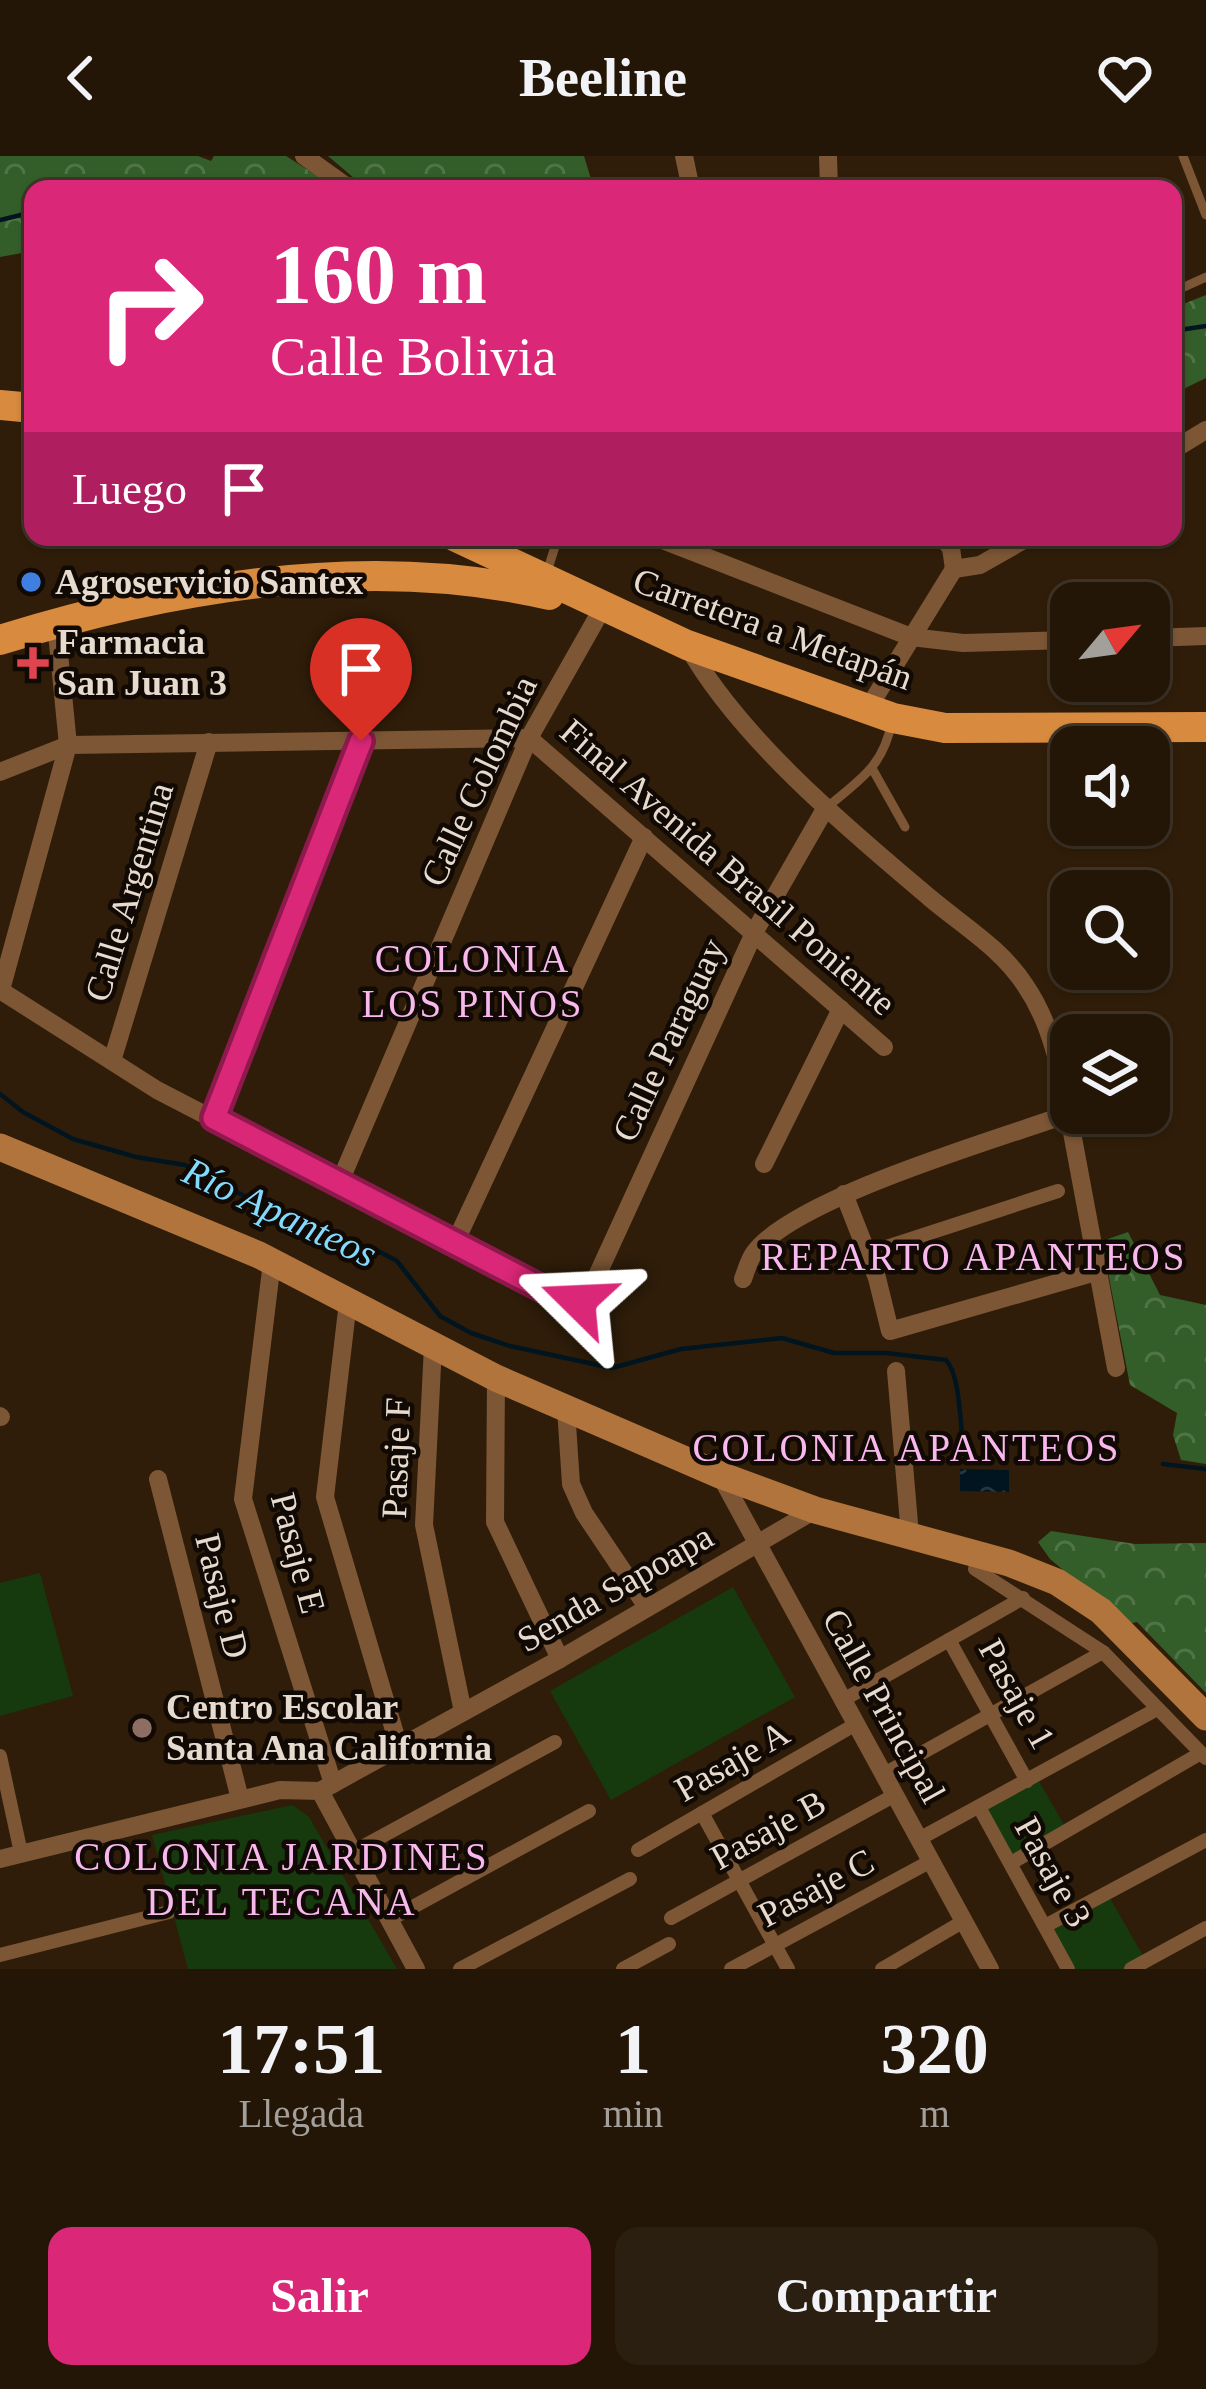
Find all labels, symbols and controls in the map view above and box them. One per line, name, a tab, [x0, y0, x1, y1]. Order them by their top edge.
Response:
icon: back	[48, 45, 114, 111]
icon: heart	[1092, 45, 1158, 111]
text: Beeline	[519, 48, 687, 108]
icon: right	[72, 228, 228, 384]
text: 160 m	[270, 228, 487, 321]
text: Calle Bolivia	[270, 327, 556, 387]
icon: arrive	[211, 456, 277, 522]
text: Luego	[72, 464, 187, 514]
street label: Carretera a Metapán	[628, 560, 918, 698]
place label: Agroservicio Santex	[55, 562, 363, 602]
marker: Agroservicio Santex	[18, 569, 44, 595]
north arrow	[1050, 582, 1170, 702]
map controls	[1050, 582, 1170, 1134]
pin	[310, 618, 412, 741]
place label: Farmacia San Juan 3	[57, 622, 227, 703]
icon: arrive	[328, 636, 394, 702]
marker: Farmacia San Juan 3	[20, 650, 46, 676]
street label: Calle Colombia	[413, 670, 545, 892]
street label: Final Avenida Brasil Poniente	[553, 711, 903, 1023]
button: sound	[1050, 726, 1170, 846]
street label: Calle Argentina	[77, 778, 181, 1006]
button: search	[1050, 870, 1170, 990]
street label: Calle Paraguay	[605, 932, 733, 1148]
district label: COLONIA LOS PINOS	[361, 937, 585, 1025]
button: layers	[1050, 1014, 1170, 1134]
water label: Río Apanteos	[175, 1148, 384, 1276]
district label: REPARTO APANTEOS	[761, 1235, 1187, 1278]
position arrow	[515, 1238, 641, 1364]
street label: Pasaje F	[374, 1397, 418, 1519]
district label: COLONIA APANTEOS	[692, 1426, 1122, 1469]
street label: Pasaje E	[263, 1488, 333, 1618]
street label: Senda Sapoapa	[510, 1516, 720, 1660]
street label: Pasaje D	[187, 1530, 257, 1662]
street label: Calle Principal	[814, 1602, 954, 1810]
street label: Pasaje 1	[971, 1632, 1063, 1756]
place label: Centro Escolar Santa Ana California	[166, 1687, 492, 1768]
street label: Pasaje A	[668, 1712, 796, 1810]
marker: Centro Escolar Santa Ana California	[129, 1715, 155, 1741]
street label: Pasaje B	[704, 1782, 832, 1878]
street label: Pasaje 3	[1007, 1810, 1099, 1934]
district label: COLONIA JARDINES DEL TECANA	[74, 1835, 490, 1923]
street label: Pasaje C	[751, 1841, 881, 1935]
text: 17:51	[217, 2009, 385, 2089]
text: 1	[615, 2009, 651, 2089]
text: 320	[881, 2009, 989, 2089]
text: Llegada	[239, 2092, 364, 2135]
text: min	[603, 2092, 663, 2135]
text: m	[919, 2092, 950, 2135]
button: Salir	[48, 2227, 591, 2365]
button: Compartir	[615, 2227, 1158, 2365]

